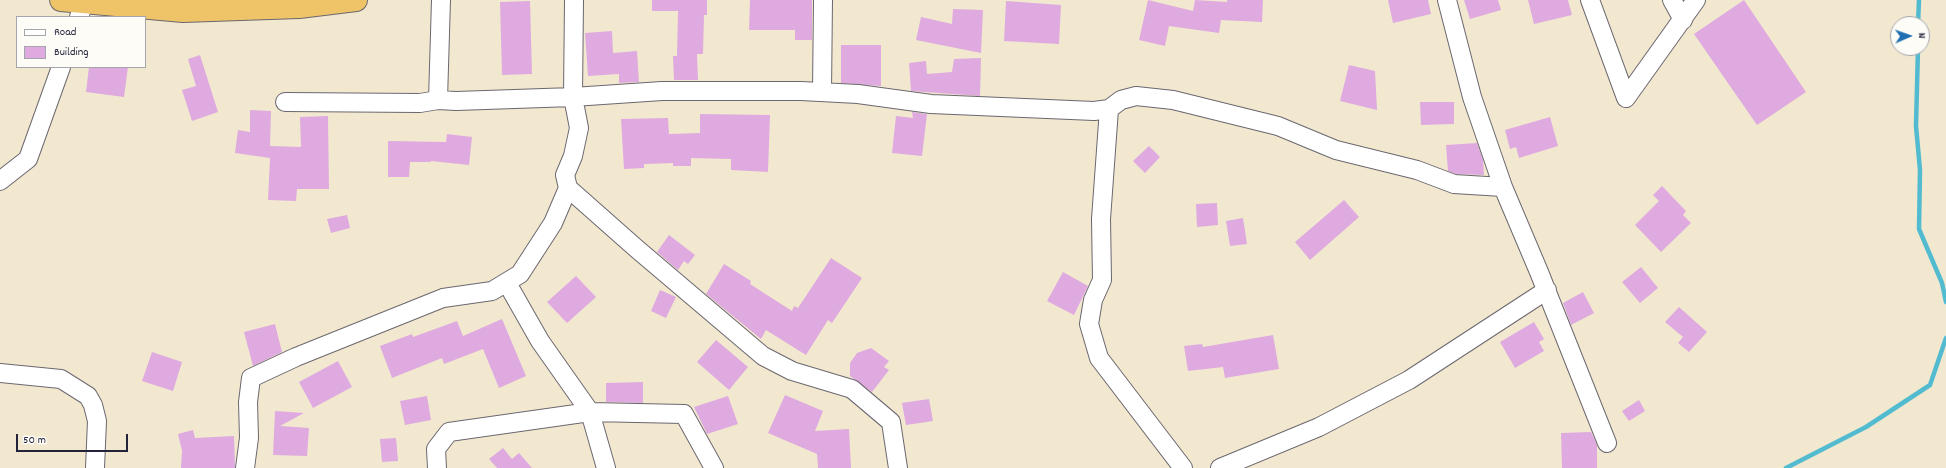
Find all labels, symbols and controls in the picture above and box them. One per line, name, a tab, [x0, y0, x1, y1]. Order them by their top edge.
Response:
legend	[16, 16, 146, 68]
north arrow	[1890, 16, 1930, 56]
text: Road	[54, 24, 76, 41]
text: N	[1913, 33, 1929, 39]
text: Building	[54, 44, 89, 61]
scale bar	[18, 426, 130, 452]
text: 50 m	[23, 432, 46, 449]

